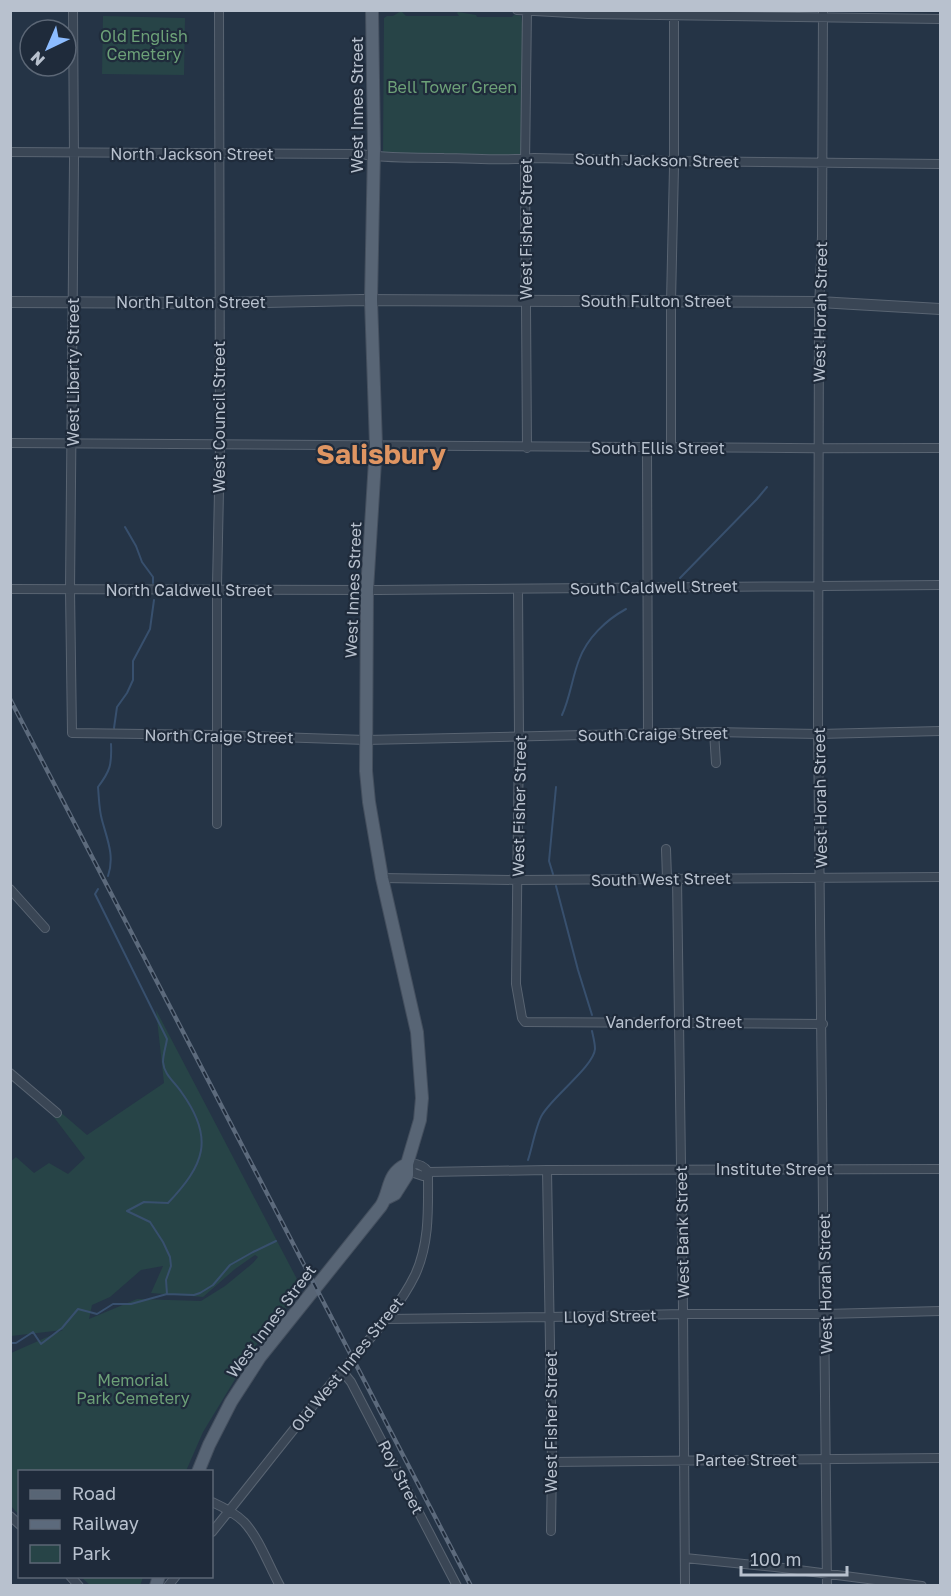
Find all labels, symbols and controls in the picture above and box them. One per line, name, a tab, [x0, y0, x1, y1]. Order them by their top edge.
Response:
north arrow	[18, 18, 78, 78]
park label: Old English Cemetery	[100, 26, 188, 64]
street label: West Innes Street	[347, 37, 367, 173]
text: N	[26, 47, 49, 70]
park label: Bell Tower Green	[387, 77, 517, 97]
street label: North Jackson Street	[110, 144, 274, 164]
street label: South Jackson Street	[574, 149, 740, 171]
street label: West Fisher Street	[516, 158, 536, 300]
street label: West Horah Street	[809, 241, 831, 383]
street label: South Fulton Street	[581, 291, 731, 311]
street label: North Fulton Street	[116, 292, 266, 312]
street label: West Liberty Street	[63, 297, 83, 447]
street label: West Council Street	[209, 341, 229, 493]
district label: Salisbury	[316, 437, 446, 470]
street label: South Ellis Street	[591, 438, 725, 458]
street label: West Innes Street	[341, 521, 365, 659]
street label: South Caldwell Street	[570, 576, 738, 598]
street label: North Caldwell Street	[106, 580, 272, 600]
street label: South Craige Street	[578, 723, 728, 745]
street label: North Craige Street	[144, 725, 294, 747]
street label: West Horah Street	[809, 727, 831, 869]
street label: West Fisher Street	[508, 735, 530, 877]
street label: South West Street	[591, 868, 731, 890]
street label: Vanderford Street	[606, 1012, 742, 1032]
street label: Institute Street	[715, 1159, 833, 1179]
street label: West Bank Street	[671, 1165, 693, 1299]
street label: West Horah Street	[814, 1213, 836, 1355]
street label: West Innes Street	[222, 1260, 320, 1382]
street label: Old West Innes Street	[287, 1293, 407, 1435]
street label: Lloyd Street	[563, 1305, 657, 1327]
street label: West Fisher Street	[541, 1351, 561, 1493]
park label: Memorial Park Cemetery	[76, 1370, 190, 1408]
street label: Roy Street	[374, 1437, 428, 1517]
street label: Partee Street	[695, 1450, 797, 1470]
legend	[18, 1470, 213, 1578]
text: Road	[72, 1482, 116, 1504]
text: Railway	[72, 1512, 139, 1534]
scale bar	[741, 1539, 848, 1577]
text: Park	[72, 1542, 111, 1564]
text: 100 m	[750, 1548, 801, 1570]

